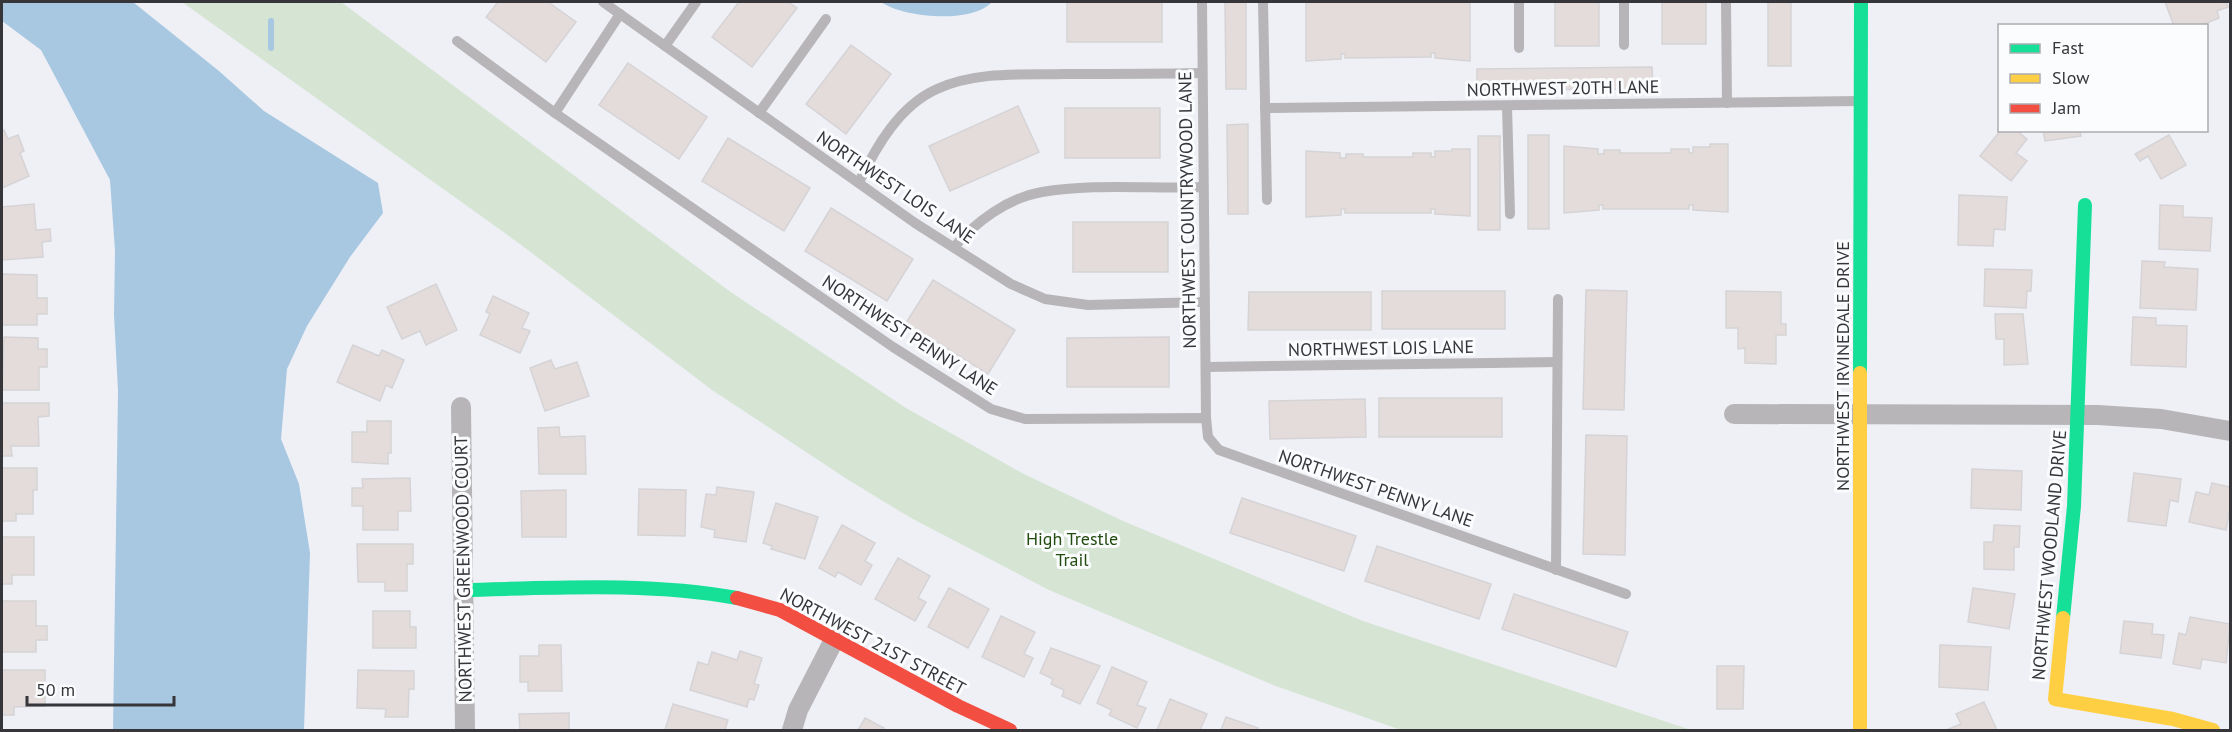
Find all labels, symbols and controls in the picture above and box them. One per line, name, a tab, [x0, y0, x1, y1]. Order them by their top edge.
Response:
legend	[1998, 24, 2208, 132]
text: Fast	[2052, 36, 2084, 59]
text: Slow	[2052, 66, 2090, 89]
street label: NORTHWEST COUNTRYWOOD LANE	[1173, 71, 1201, 349]
street label: NORTHWEST 20TH LANE	[1467, 75, 1659, 101]
text: Jam	[2051, 96, 2081, 119]
street label: NORTHWEST LOIS LANE	[812, 125, 980, 249]
street label: NORTHWEST IRVINEDALE DRIVE	[1831, 241, 1854, 491]
street label: NORTHWEST PENNY LANE	[818, 270, 1002, 400]
street label: NORTHWEST LOIS LANE	[1288, 335, 1474, 361]
street label: NORTHWEST WOODLAND DRIVE	[2027, 429, 2071, 681]
street label: NORTHWEST GREENWOOD COURT	[449, 435, 477, 703]
street label: NORTHWEST PENNY LANE	[1276, 444, 1476, 532]
park label: High Trestle Trail	[1026, 527, 1118, 571]
street label: NORTHWEST 21ST STREET	[776, 582, 970, 700]
scale bar	[27, 669, 174, 707]
text: 50 m	[36, 678, 75, 701]

